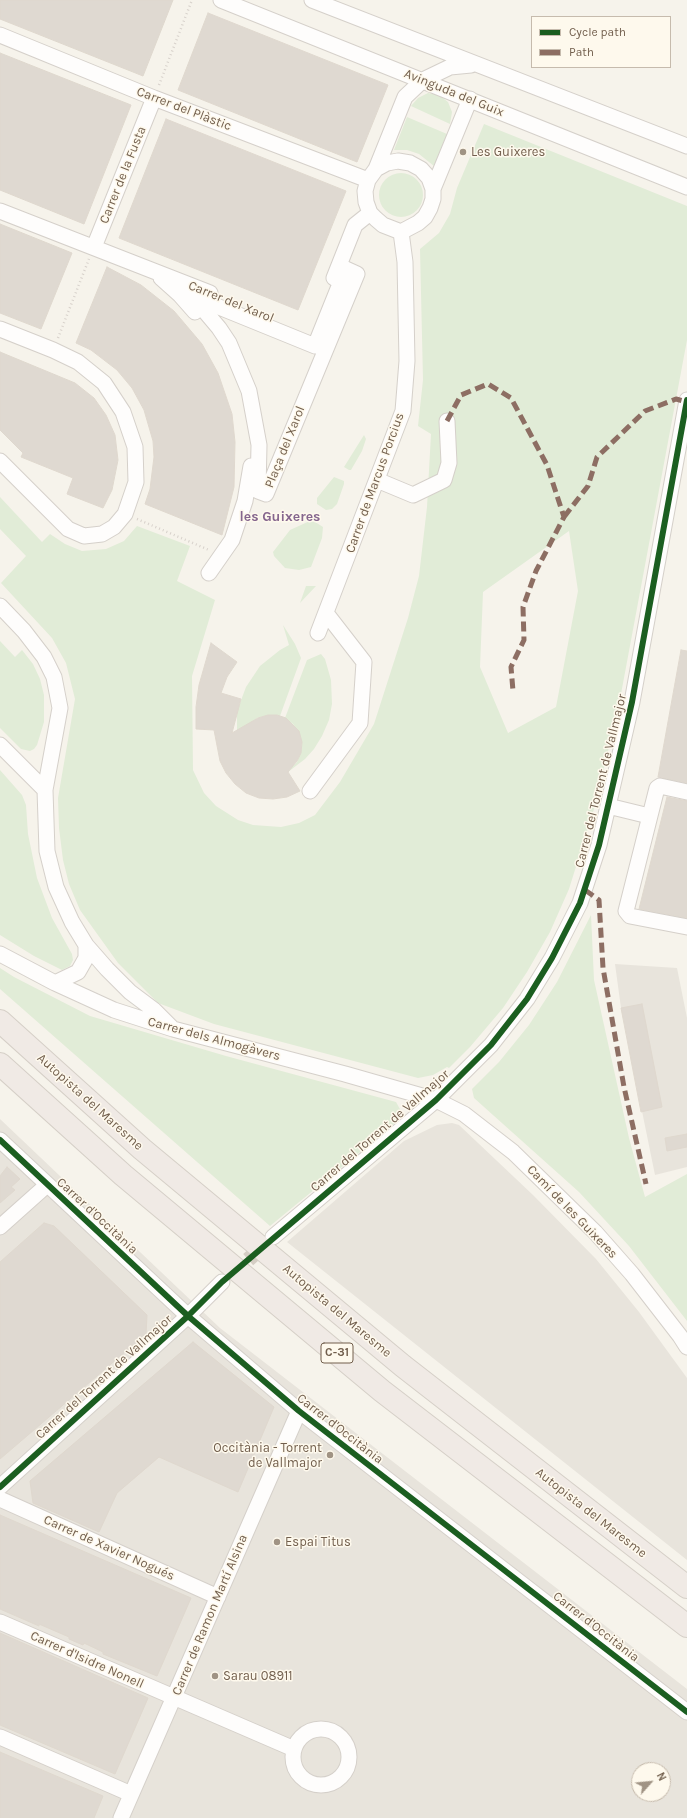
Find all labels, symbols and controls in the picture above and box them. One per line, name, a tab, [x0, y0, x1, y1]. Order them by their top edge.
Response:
legend	[531, 16, 671, 68]
text: Cycle path	[569, 25, 626, 39]
text: Path	[569, 45, 594, 59]
street label: Avinguda del Guix	[402, 66, 506, 120]
street label: Carrer del Plàstic	[134, 84, 234, 134]
street label: Carrer de la Fusta	[96, 124, 150, 226]
place label: Les Guixeres	[471, 144, 545, 160]
marker: Les Guixeres	[458, 147, 468, 157]
street label: Carrer del Xarol	[186, 278, 276, 326]
street label: Plaça del Xarol	[261, 404, 309, 490]
street label: Carrer de Marcus Porcius	[342, 411, 408, 555]
district label: les Guixeres	[240, 509, 320, 525]
street label: Carrer del Torrent de Vallmajor	[572, 692, 630, 870]
street label: Carrer dels Almogàvers	[146, 1014, 282, 1064]
street label: Autopista del Maresme	[34, 1050, 146, 1154]
street label: Carrer del Torrent de Vallmajor	[307, 1067, 453, 1195]
street label: Camí de les Guixeres	[523, 1162, 621, 1262]
street label: Carrer d'Occitània	[53, 1174, 141, 1258]
street label: Autopista del Maresme	[279, 1261, 395, 1361]
street label: Carrer del Torrent de Vallmajor	[32, 1311, 176, 1443]
road number: C-31	[321, 1343, 353, 1363]
street label: Carrer d'Occitània	[294, 1391, 386, 1467]
place label: Occitània - Torrent de Vallmajor	[213, 1440, 322, 1471]
marker: Occitània - Torrent de Vallmajor	[325, 1450, 335, 1460]
street label: Autopista del Maresme	[532, 1465, 650, 1561]
street label: Carrer de Xavier Nogués	[41, 1512, 177, 1584]
street label: Carrer de Ramon Martí Alsina	[169, 1532, 251, 1698]
place label: Espai Titus	[285, 1534, 351, 1550]
marker: Espai Titus	[272, 1537, 282, 1547]
street label: Carrer d'Occitània	[550, 1589, 642, 1665]
street label: Carrer d'Isidre Nonell	[28, 1628, 146, 1692]
place label: Sarau 08911	[223, 1668, 293, 1684]
marker: Sarau 08911	[210, 1671, 220, 1681]
north arrow	[631, 1762, 671, 1802]
text: N	[654, 1770, 669, 1783]

